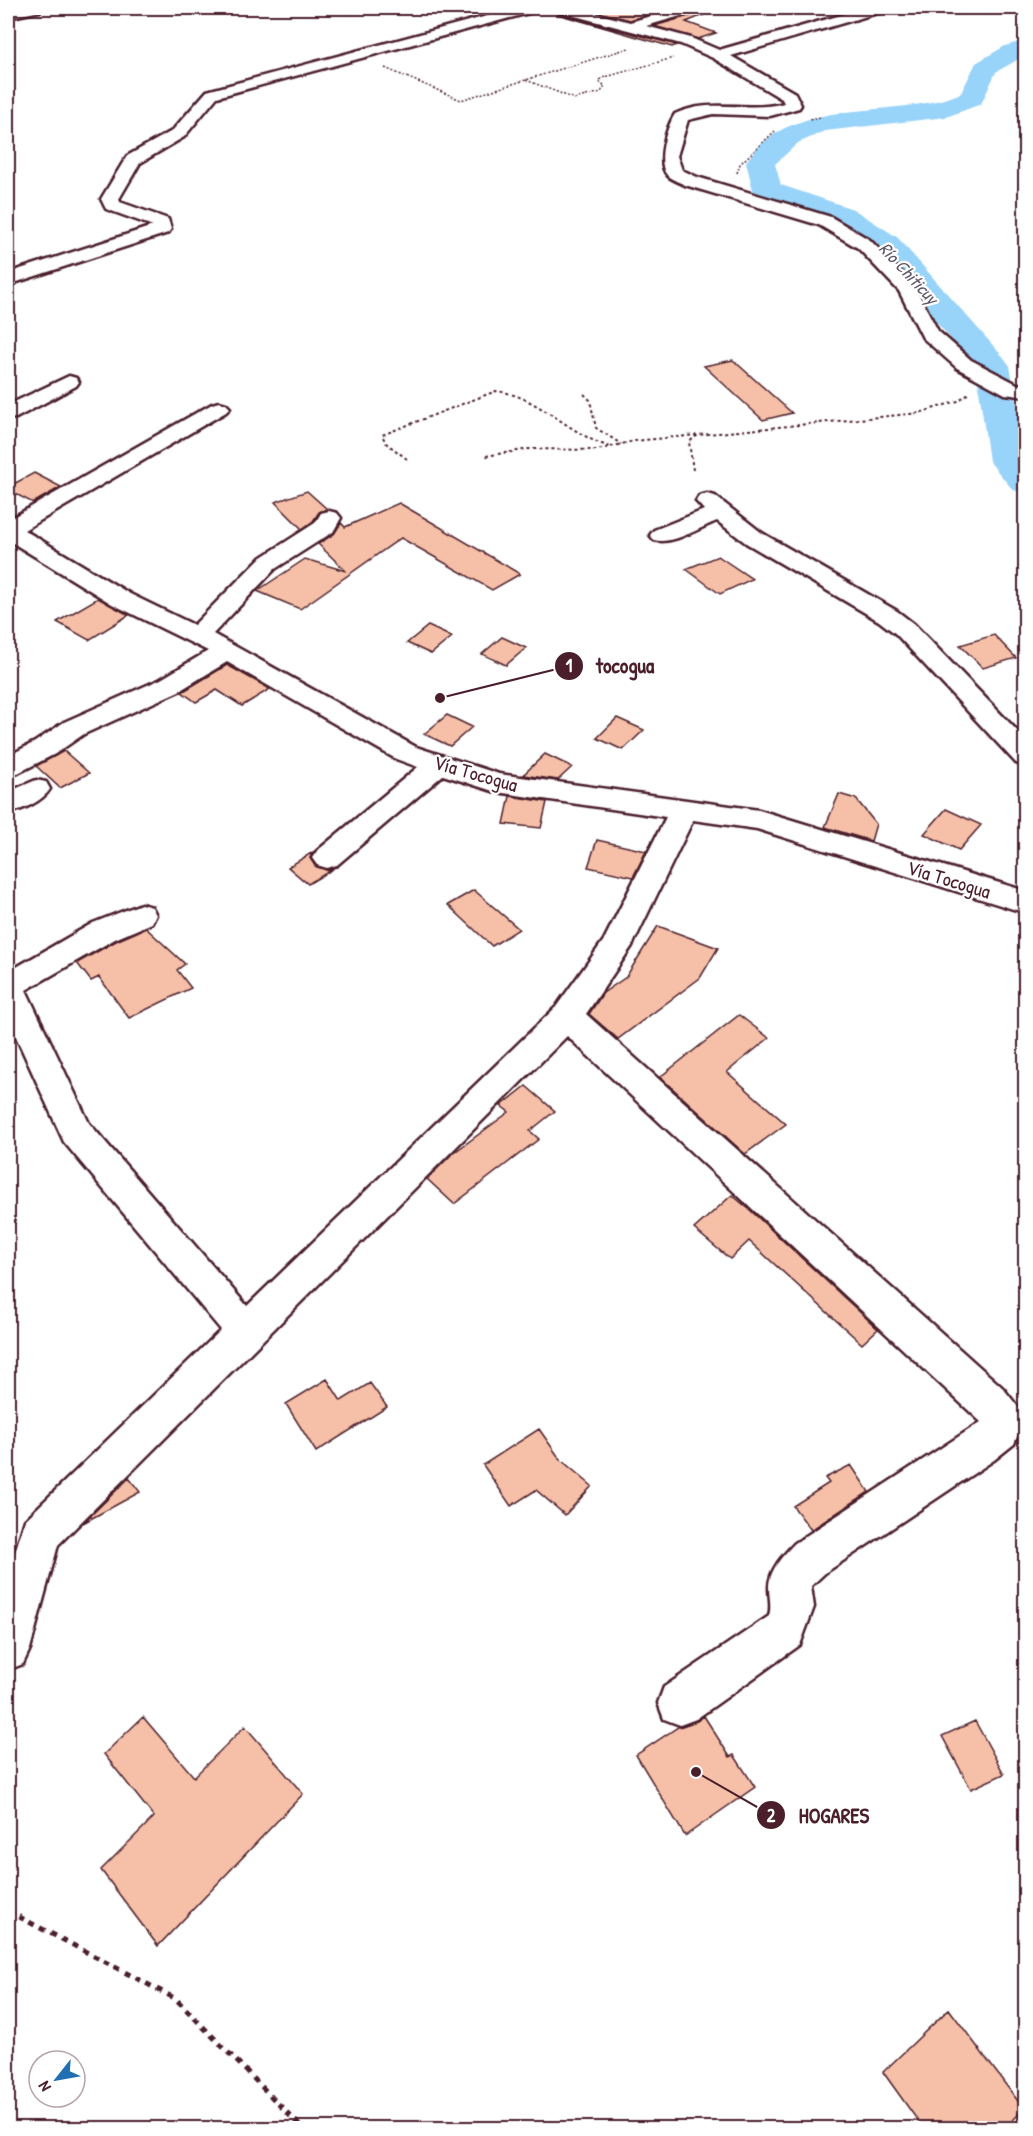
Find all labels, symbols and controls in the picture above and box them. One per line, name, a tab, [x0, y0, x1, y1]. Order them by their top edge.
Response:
water label: Río Chiticuy	[874, 236, 946, 311]
callout: tocogua	[554, 646, 666, 685]
text: tocogua	[595, 651, 655, 681]
text: 1	[566, 653, 573, 678]
street label: Vía Tocogua	[431, 748, 521, 798]
street label: Vía Tocogua	[904, 853, 994, 905]
callout: HOGARES	[756, 1796, 881, 1835]
text: HOGARES	[799, 1801, 869, 1830]
text: 2	[767, 1803, 776, 1828]
north arrow	[27, 2049, 87, 2109]
text: N	[32, 2077, 56, 2096]

